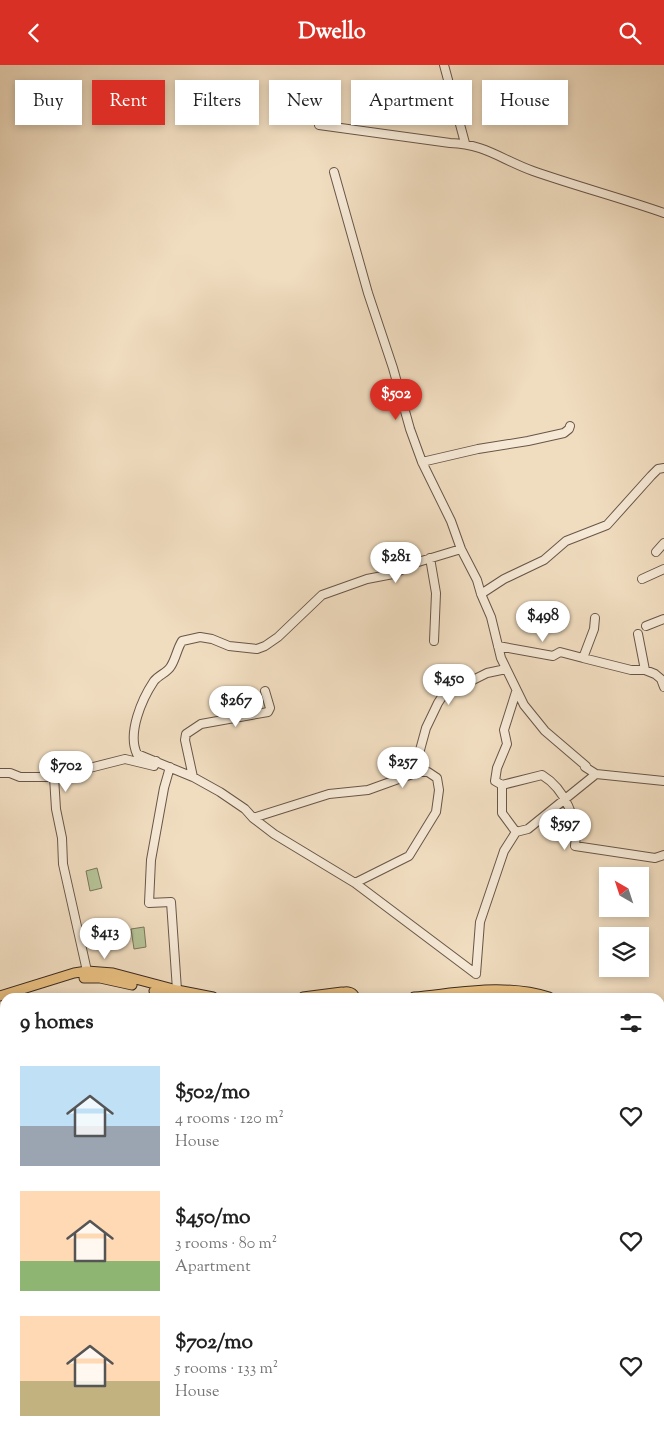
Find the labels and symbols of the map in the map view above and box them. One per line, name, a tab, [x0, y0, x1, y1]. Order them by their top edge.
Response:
pin: $502	[366, 379, 426, 421]
pin: $281	[366, 541, 426, 584]
pin: $498	[513, 601, 573, 643]
pin: $450	[419, 663, 479, 706]
pin: $267	[206, 685, 266, 728]
pin: $257	[373, 747, 433, 789]
pin: $702	[36, 751, 96, 793]
pin: $597	[535, 809, 595, 851]
north arrow	[599, 867, 649, 917]
pin: $413	[75, 917, 135, 960]

